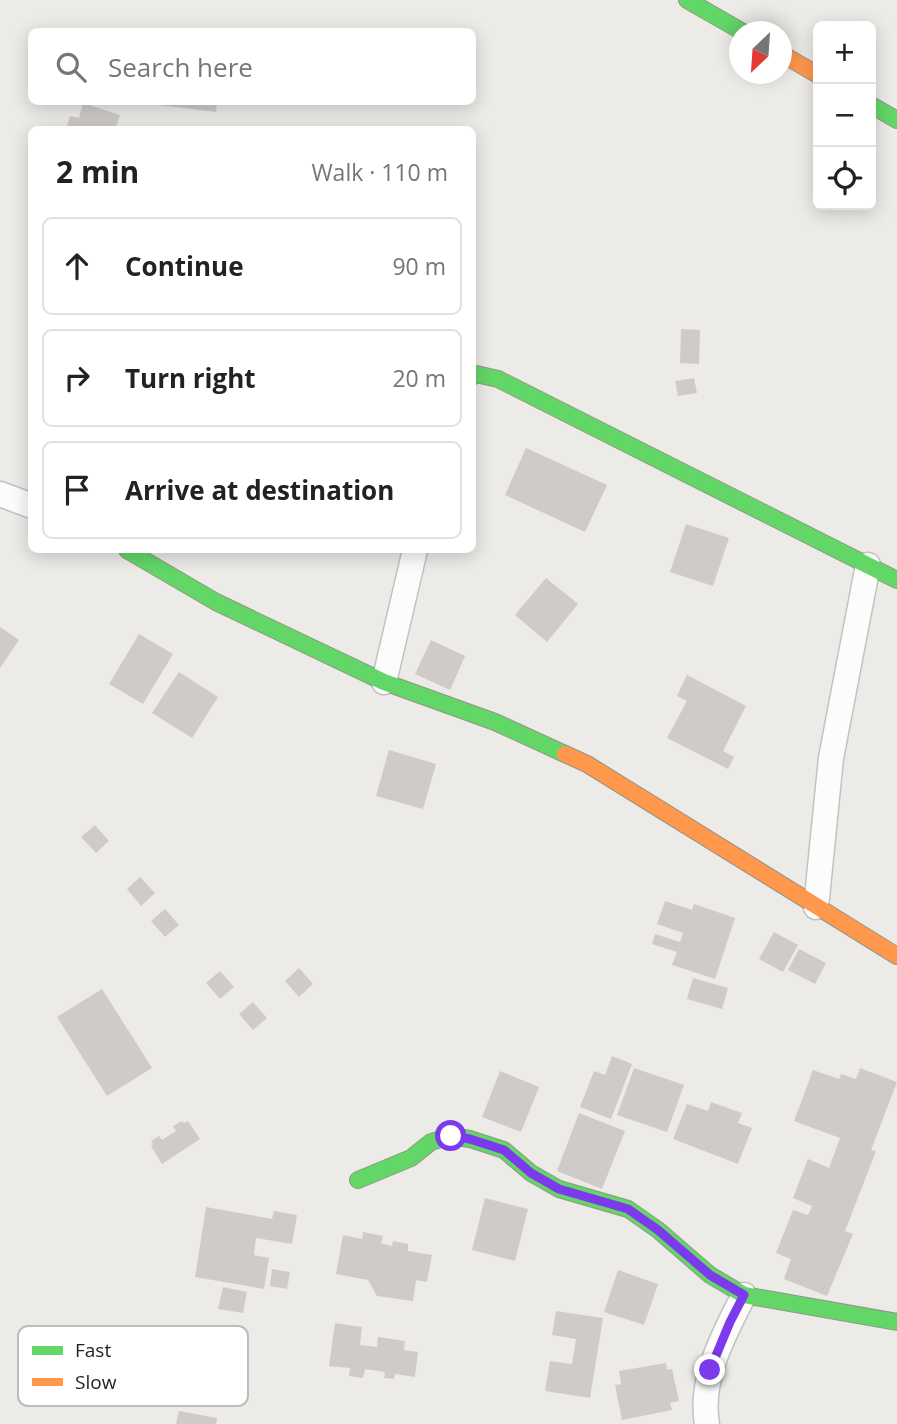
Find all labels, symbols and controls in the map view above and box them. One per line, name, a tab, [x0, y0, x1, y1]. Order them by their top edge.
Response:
north arrow	[729, 21, 792, 84]
map controls	[813, 21, 876, 210]
button: +	[813, 21, 876, 84]
search box	[28, 28, 476, 105]
icon: search	[52, 48, 90, 86]
text: Search here	[108, 49, 253, 85]
button: −	[813, 84, 876, 147]
button: locate	[813, 147, 876, 210]
text: 2 min	[56, 151, 139, 192]
text: Walk · 110 m	[311, 156, 448, 188]
icon: ahead	[58, 247, 96, 285]
text: Continue	[125, 248, 244, 284]
text: 90 m	[392, 250, 446, 282]
icon: right	[58, 359, 96, 397]
text: Turn right	[125, 360, 256, 396]
text: 20 m	[392, 362, 446, 394]
icon: arrive	[58, 471, 96, 509]
text: Arrive at destination	[125, 472, 394, 508]
route start	[435, 1120, 466, 1151]
legend	[18, 1326, 248, 1406]
text: Fast	[75, 1337, 111, 1363]
route end	[694, 1354, 725, 1385]
text: Slow	[75, 1369, 117, 1395]

